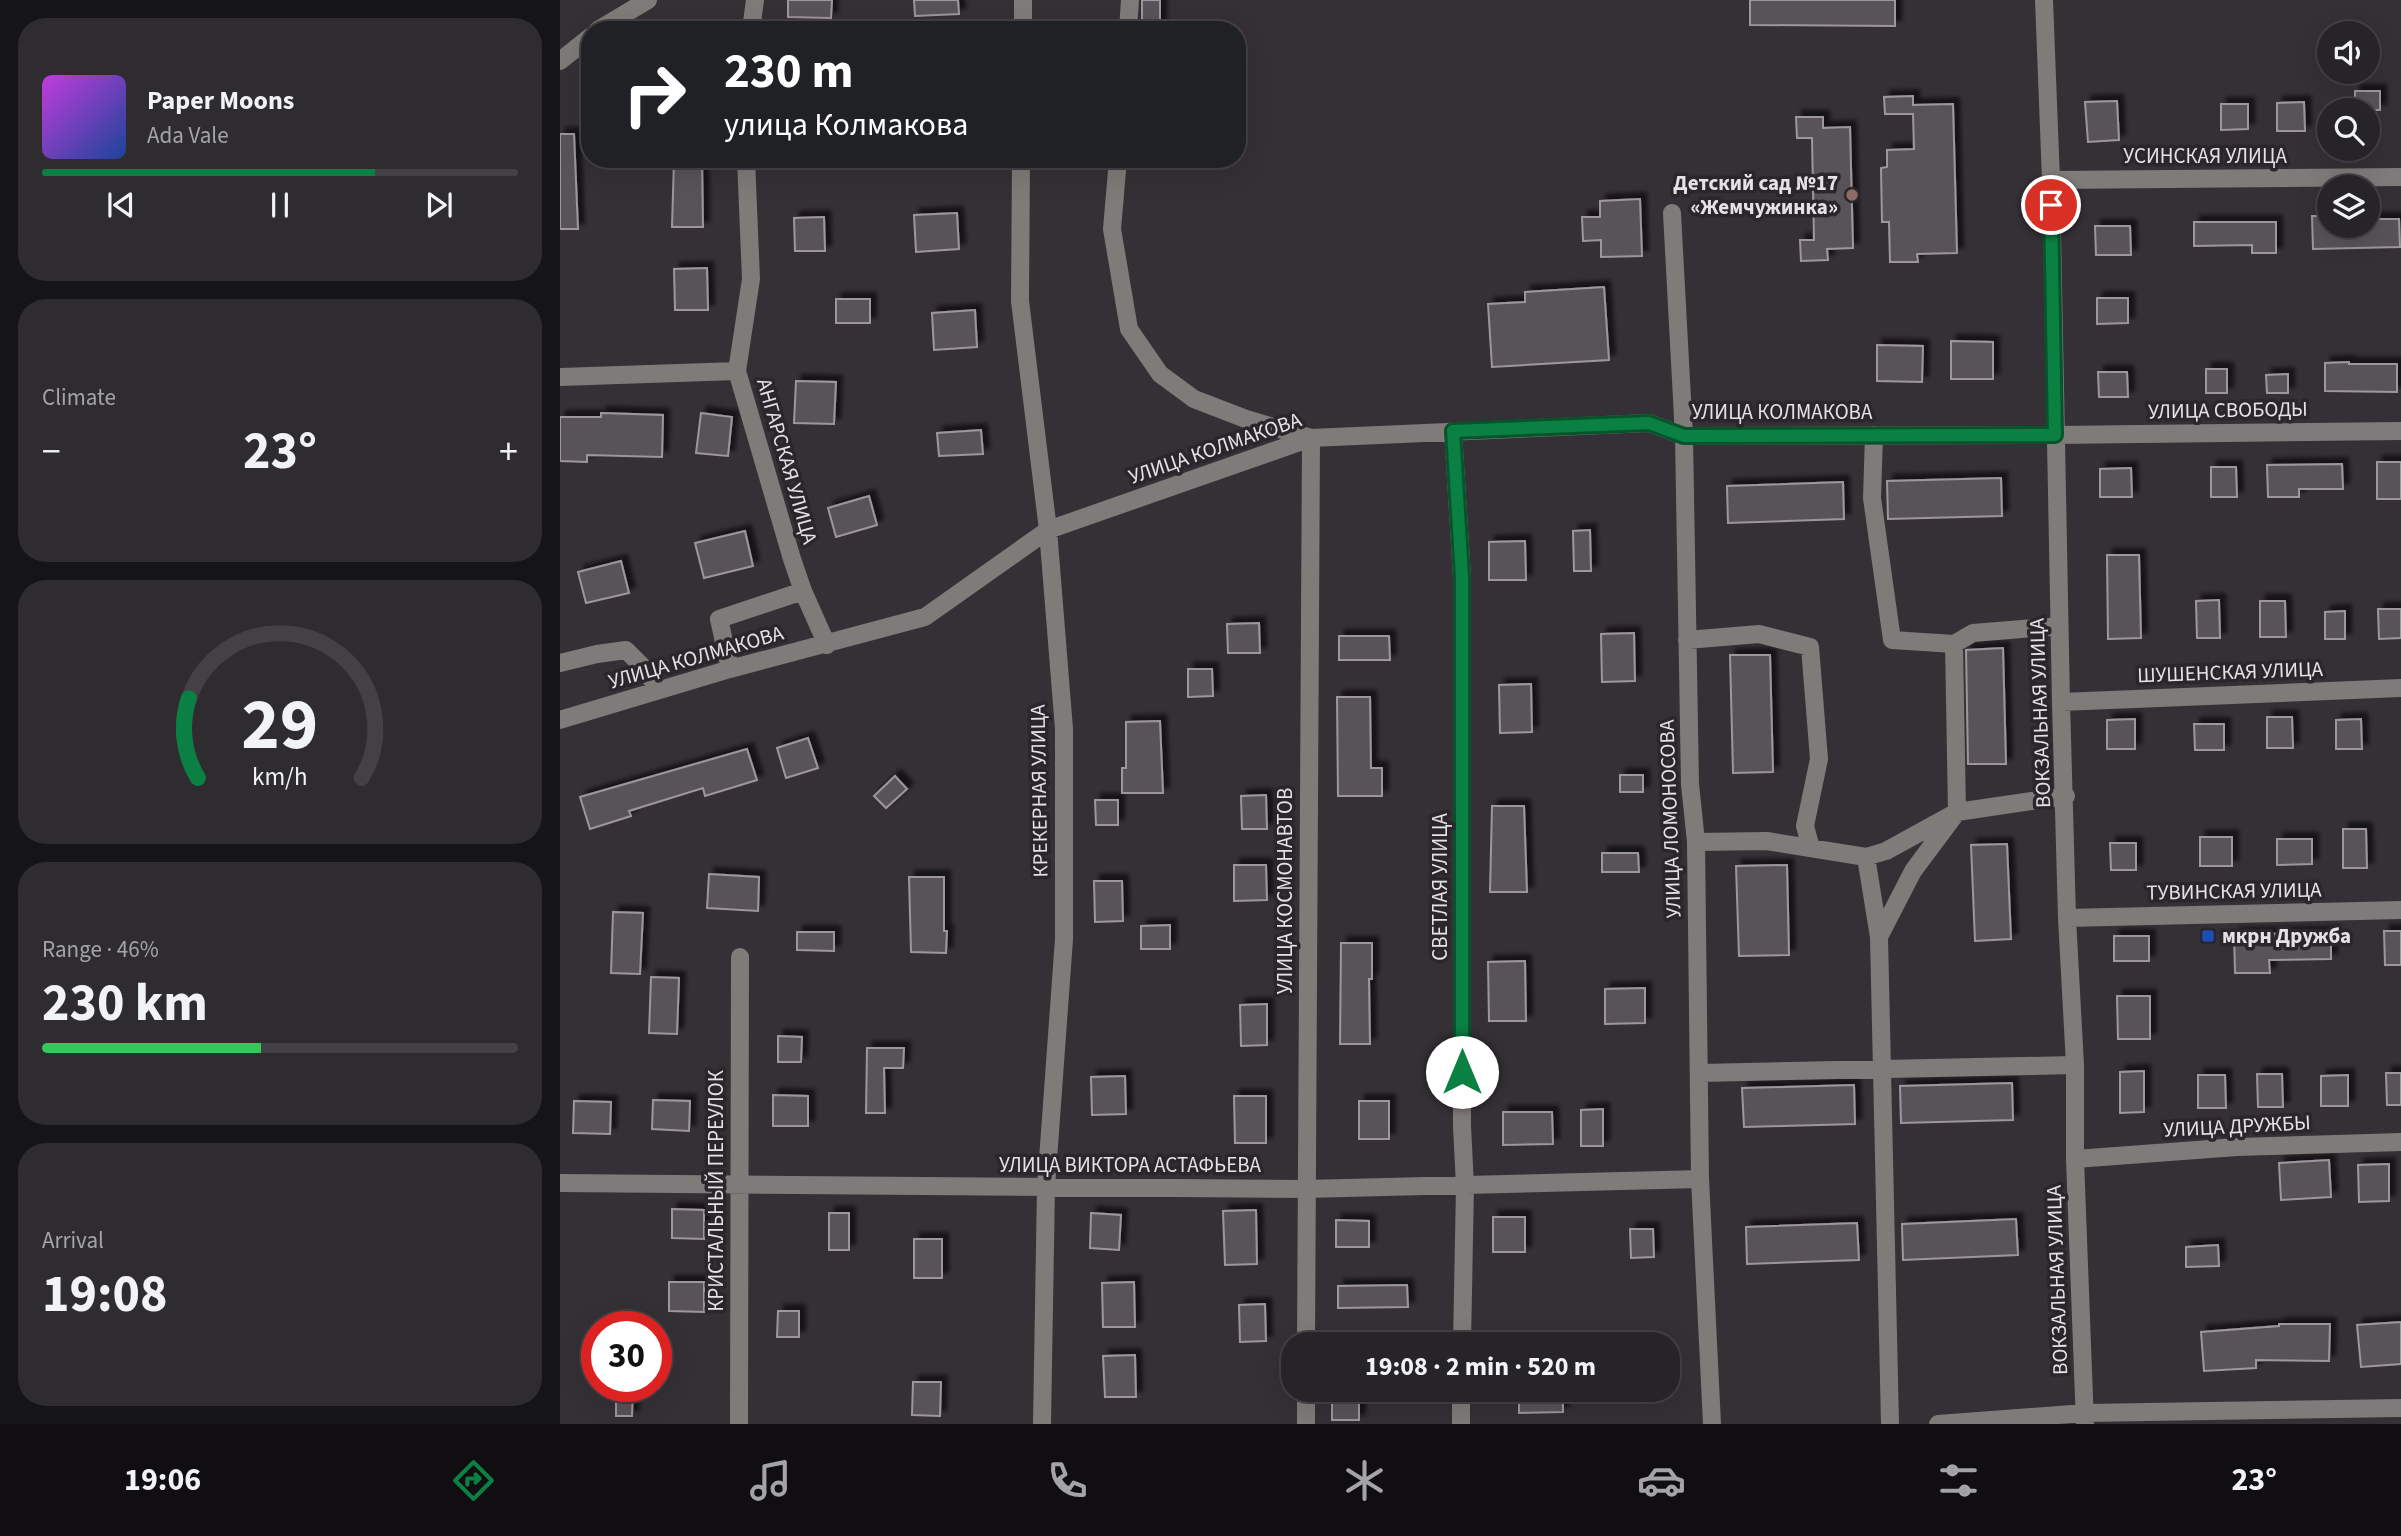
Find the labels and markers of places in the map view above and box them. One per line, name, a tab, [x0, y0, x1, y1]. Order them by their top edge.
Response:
place label: Детский сад №17 «Жемчужинка»	[1673, 168, 1838, 222]
pin	[2021, 175, 2081, 235]
marker: Детский сад №17 «Жемчужинка»	[1844, 187, 1860, 203]
place label: мкрн Дружба	[2222, 921, 2351, 951]
marker: мкрн Дружба	[2200, 928, 2216, 944]

